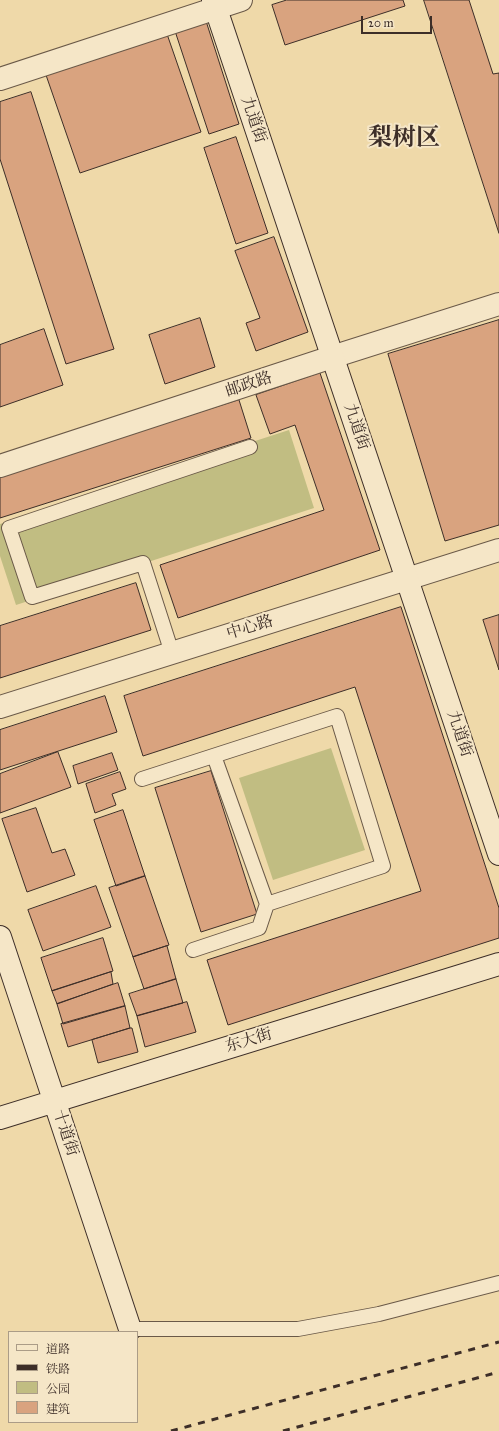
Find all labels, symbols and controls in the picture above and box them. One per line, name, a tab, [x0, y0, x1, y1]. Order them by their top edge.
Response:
scale bar	[363, 8, 434, 34]
text: 20 m	[368, 16, 394, 30]
street label: 九道街	[236, 94, 270, 146]
district label: 梨树区	[368, 125, 440, 153]
street label: 邮政路	[223, 368, 275, 402]
street label: 九道街	[339, 401, 373, 453]
street label: 中心路	[224, 612, 276, 644]
street label: 九道街	[442, 708, 476, 760]
street label: 东大街	[223, 1025, 275, 1057]
street label: 十道街	[48, 1107, 82, 1159]
legend	[8, 1331, 138, 1423]
text: 道路	[46, 1342, 70, 1356]
text: 铁路	[46, 1362, 70, 1376]
text: 公园	[46, 1382, 70, 1396]
text: 建筑	[46, 1402, 70, 1416]

